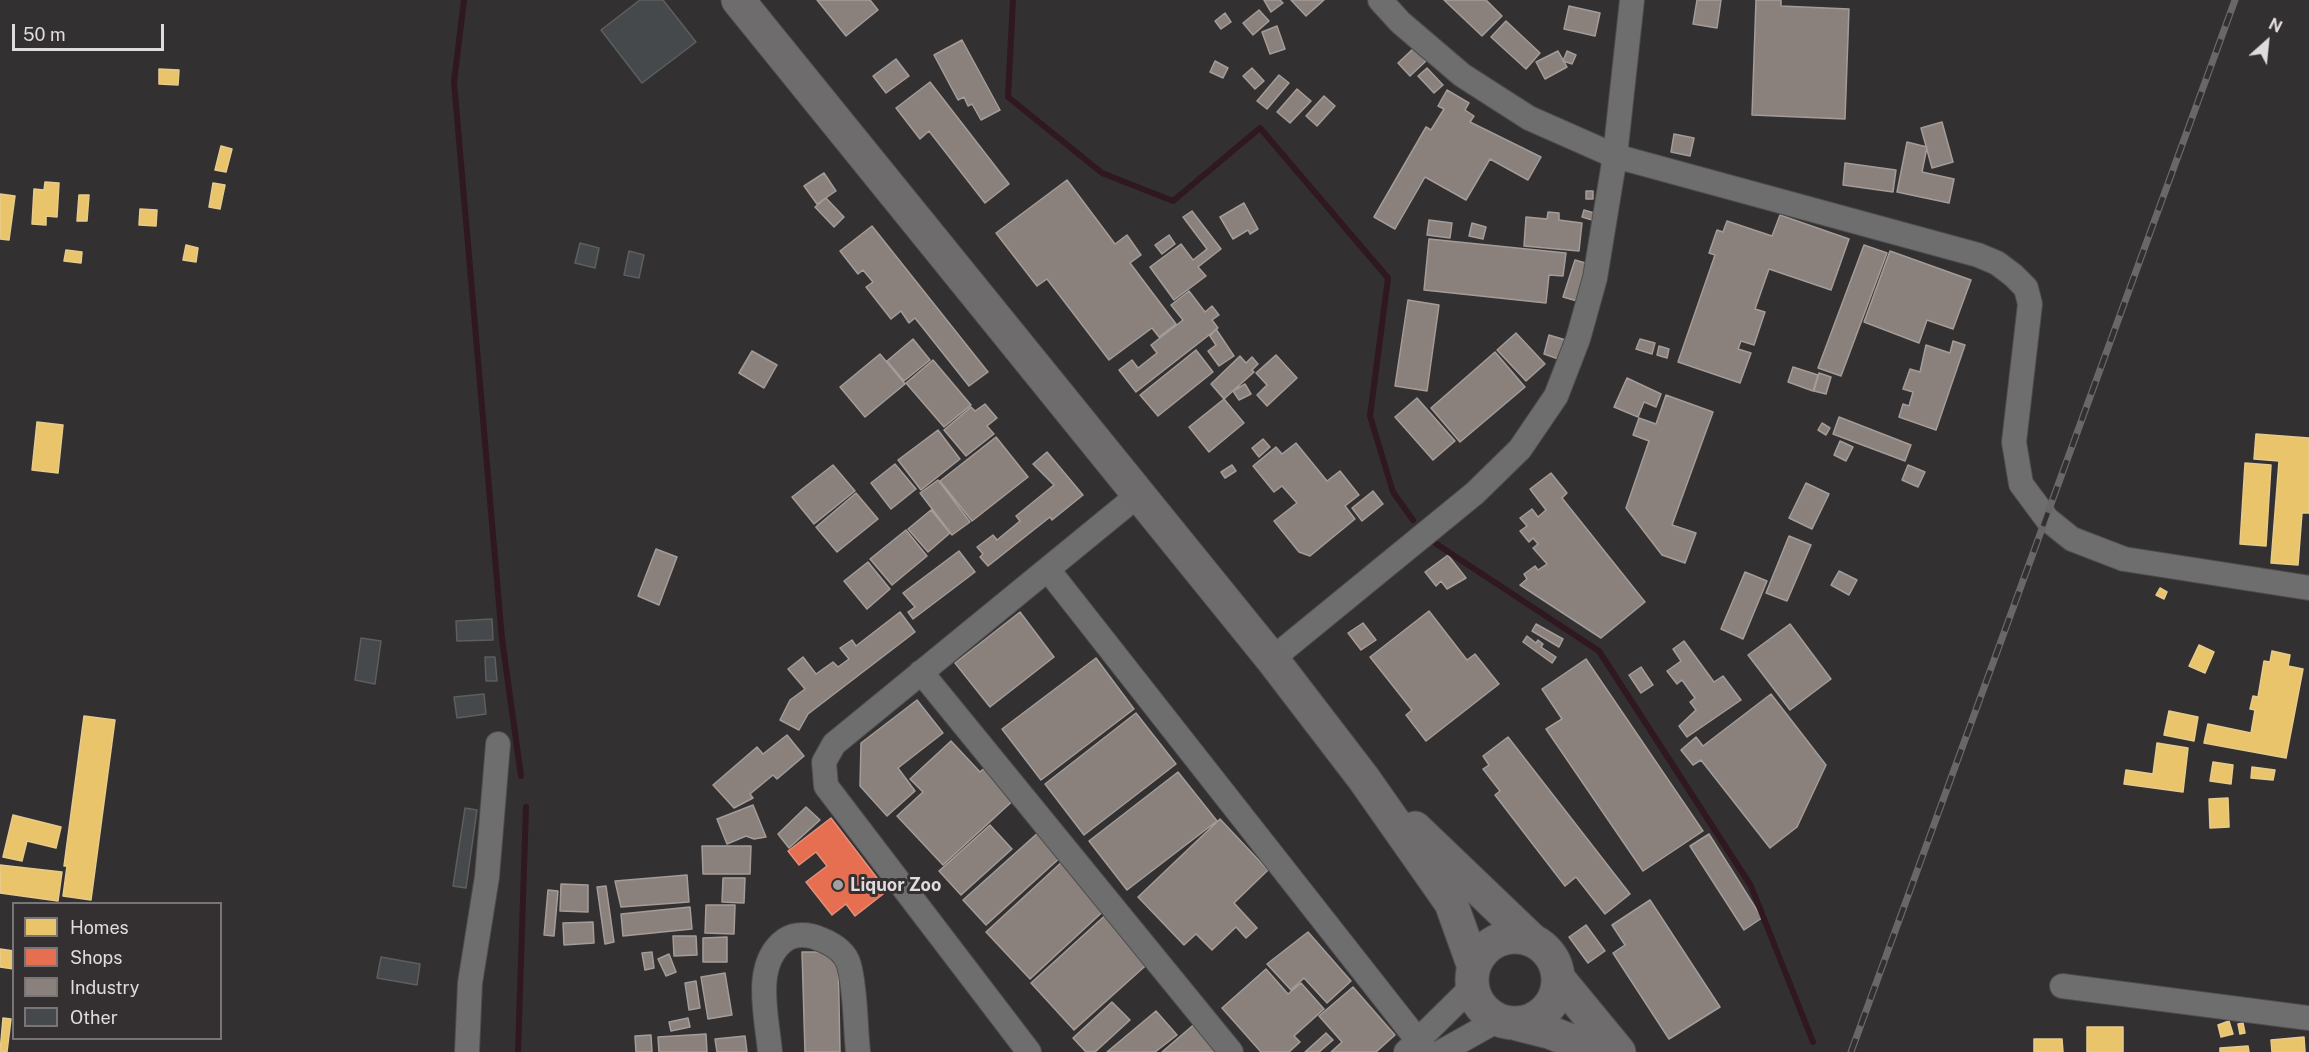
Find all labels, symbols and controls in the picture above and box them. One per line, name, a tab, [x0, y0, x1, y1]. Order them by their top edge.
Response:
scale bar	[15, 12, 166, 50]
north arrow	[2237, 12, 2297, 72]
text: N	[2266, 14, 2285, 37]
text: 50 m	[23, 24, 66, 45]
place label: Liquor Zoo	[850, 874, 941, 896]
marker: Liquor Zoo	[831, 878, 845, 892]
legend	[12, 902, 222, 1040]
text: Homes	[70, 917, 129, 938]
text: Shops	[70, 947, 122, 968]
text: Industry	[70, 977, 139, 998]
text: Other	[70, 1007, 118, 1028]

